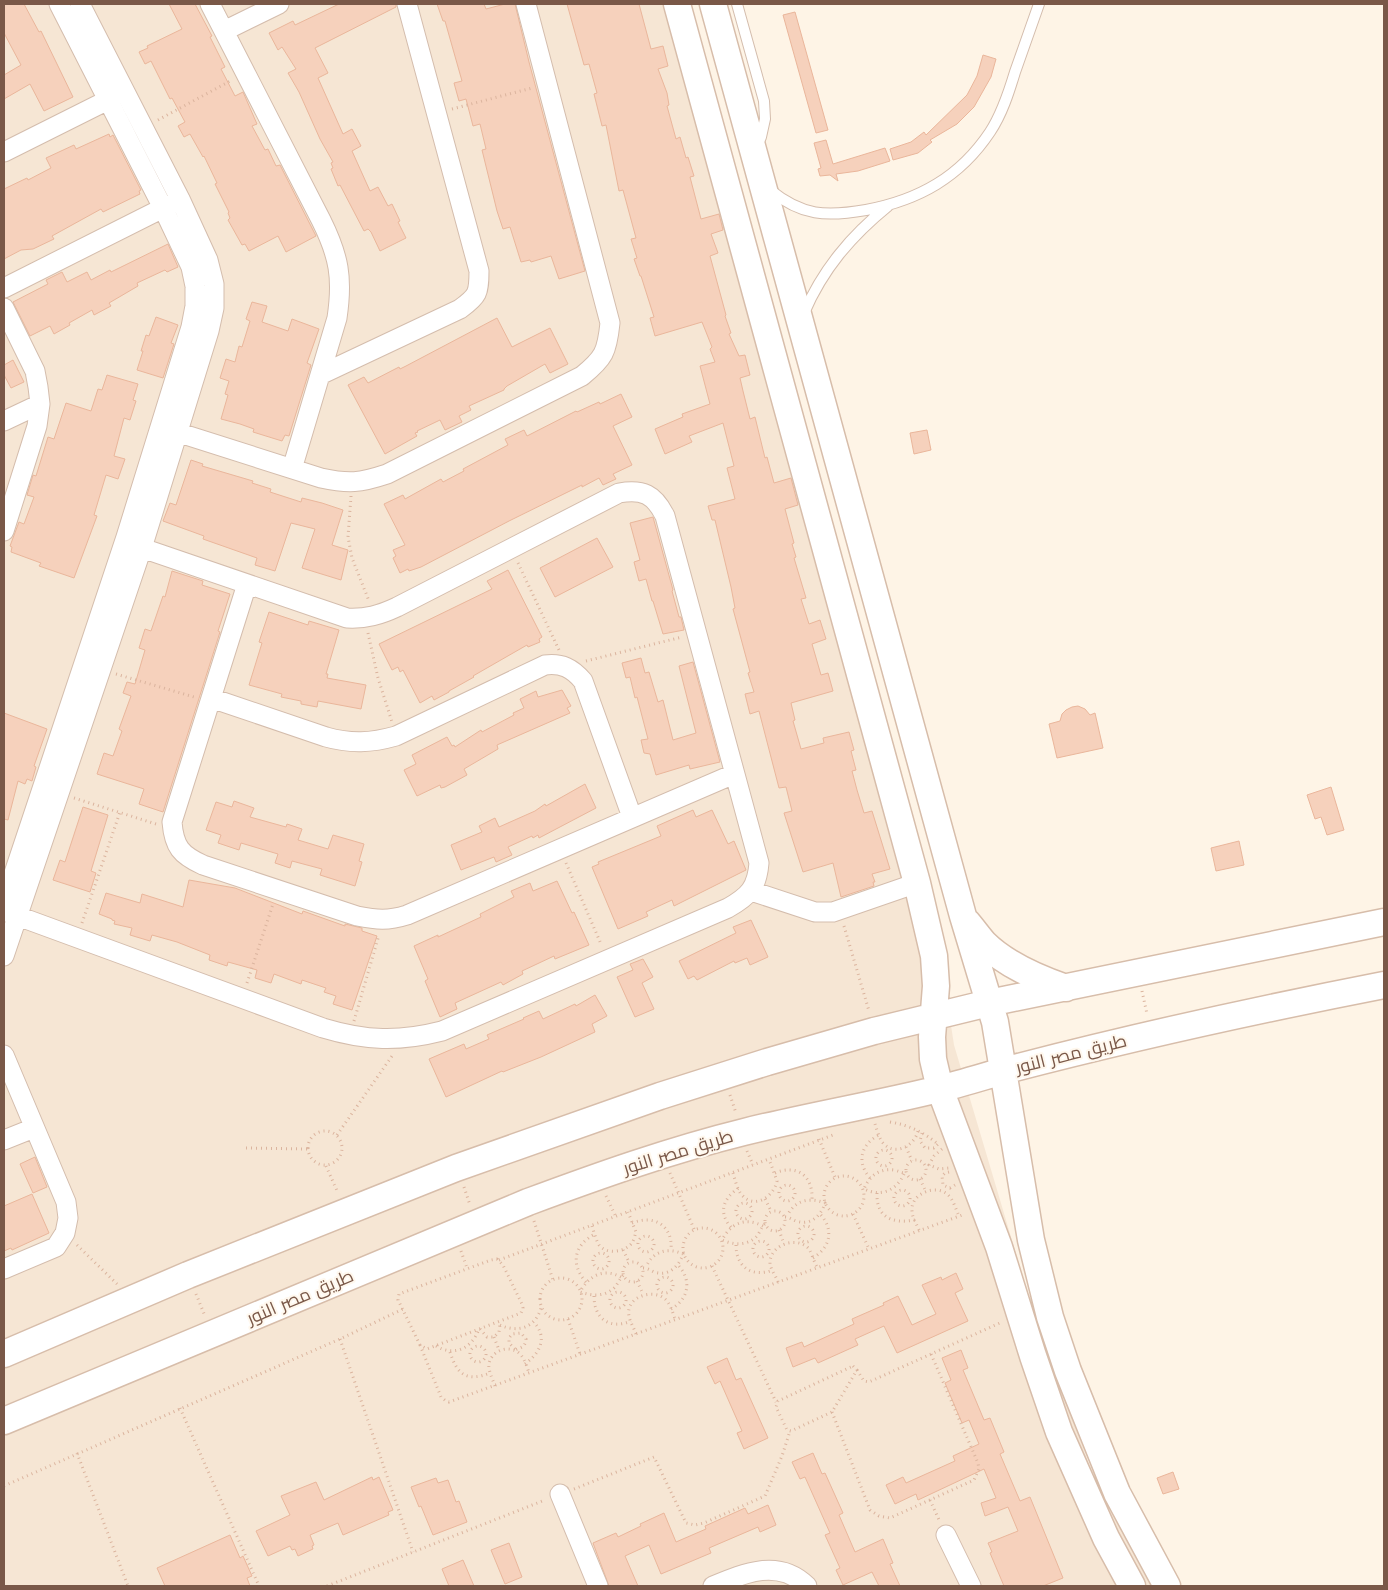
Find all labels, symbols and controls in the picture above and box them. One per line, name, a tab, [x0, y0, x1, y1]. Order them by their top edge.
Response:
street label: طريق مصر النور	[1012, 1028, 1129, 1081]
street label: طريق مصر النور	[619, 1123, 736, 1181]
street label: طريق مصر النور	[242, 1263, 357, 1332]

